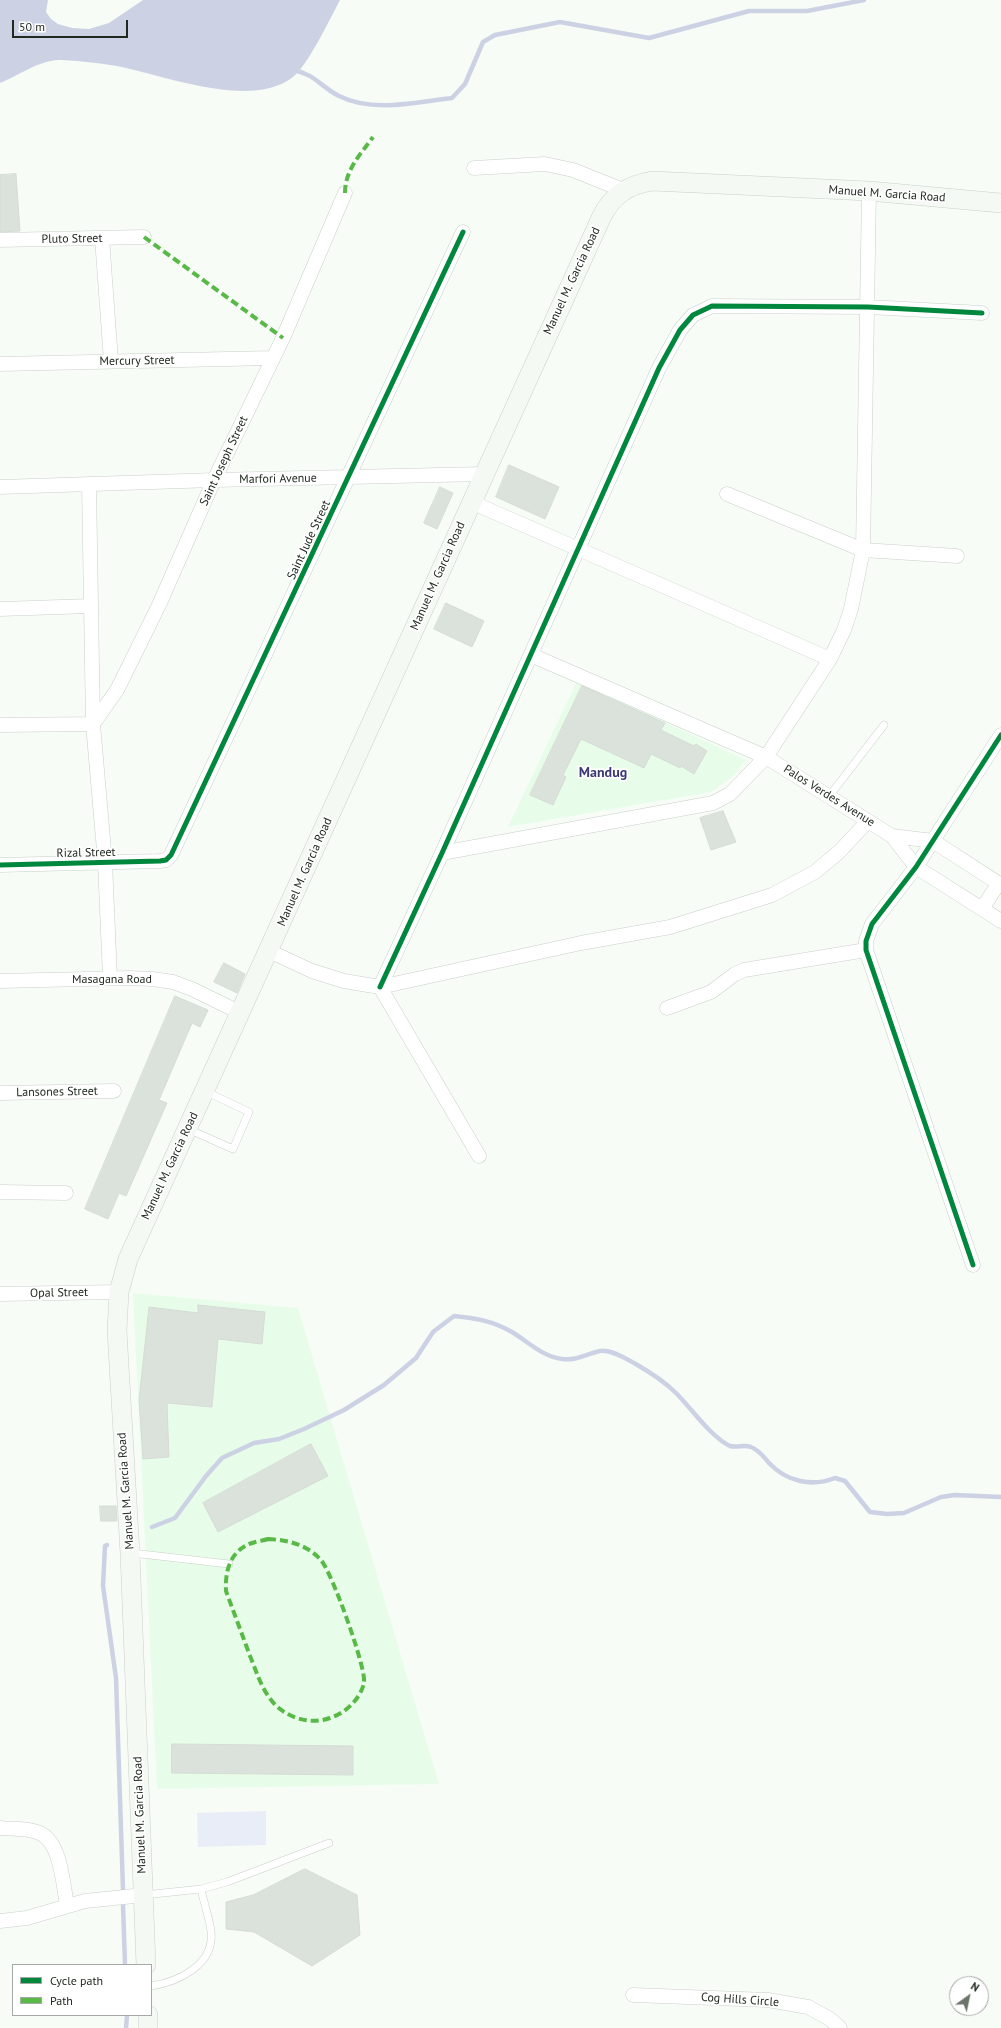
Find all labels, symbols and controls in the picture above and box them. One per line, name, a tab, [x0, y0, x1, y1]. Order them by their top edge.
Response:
scale bar	[14, 12, 130, 38]
text: 50 m	[19, 19, 45, 34]
street label: Manuel M. Garcia Road	[828, 183, 946, 205]
street label: Manuel M. Garcia Road	[541, 225, 603, 337]
street label: Pluto Street	[41, 231, 103, 247]
street label: Mercury Street	[99, 353, 175, 369]
street label: Saint Joseph Street	[197, 414, 251, 508]
street label: Marfori Avenue	[239, 471, 317, 487]
street label: Saint Jude Street	[284, 498, 334, 582]
street label: Manuel M. Garcia Road	[408, 520, 468, 632]
street label: Palos Verdes Avenue	[781, 762, 877, 830]
district label: Mandug	[579, 765, 627, 781]
street label: Manuel M. Garcia Road	[275, 816, 335, 928]
street label: Rizal Street	[56, 845, 116, 861]
street label: Masagana Road	[72, 973, 152, 987]
street label: Lansones Street	[16, 1084, 98, 1100]
street label: Manuel M. Garcia Road	[139, 1110, 201, 1222]
street label: Opal Street	[30, 1285, 88, 1301]
street label: Manuel M. Garcia Road	[115, 1432, 137, 1550]
street label: Manuel M. Garcia Road	[131, 1756, 149, 1874]
legend	[12, 1964, 152, 2016]
text: Cycle path	[50, 1973, 103, 1988]
north arrow	[949, 1976, 989, 2016]
text: N	[968, 1979, 982, 1995]
street label: Cog Hills Circle	[700, 1990, 780, 2010]
text: Path	[50, 1993, 73, 2008]

